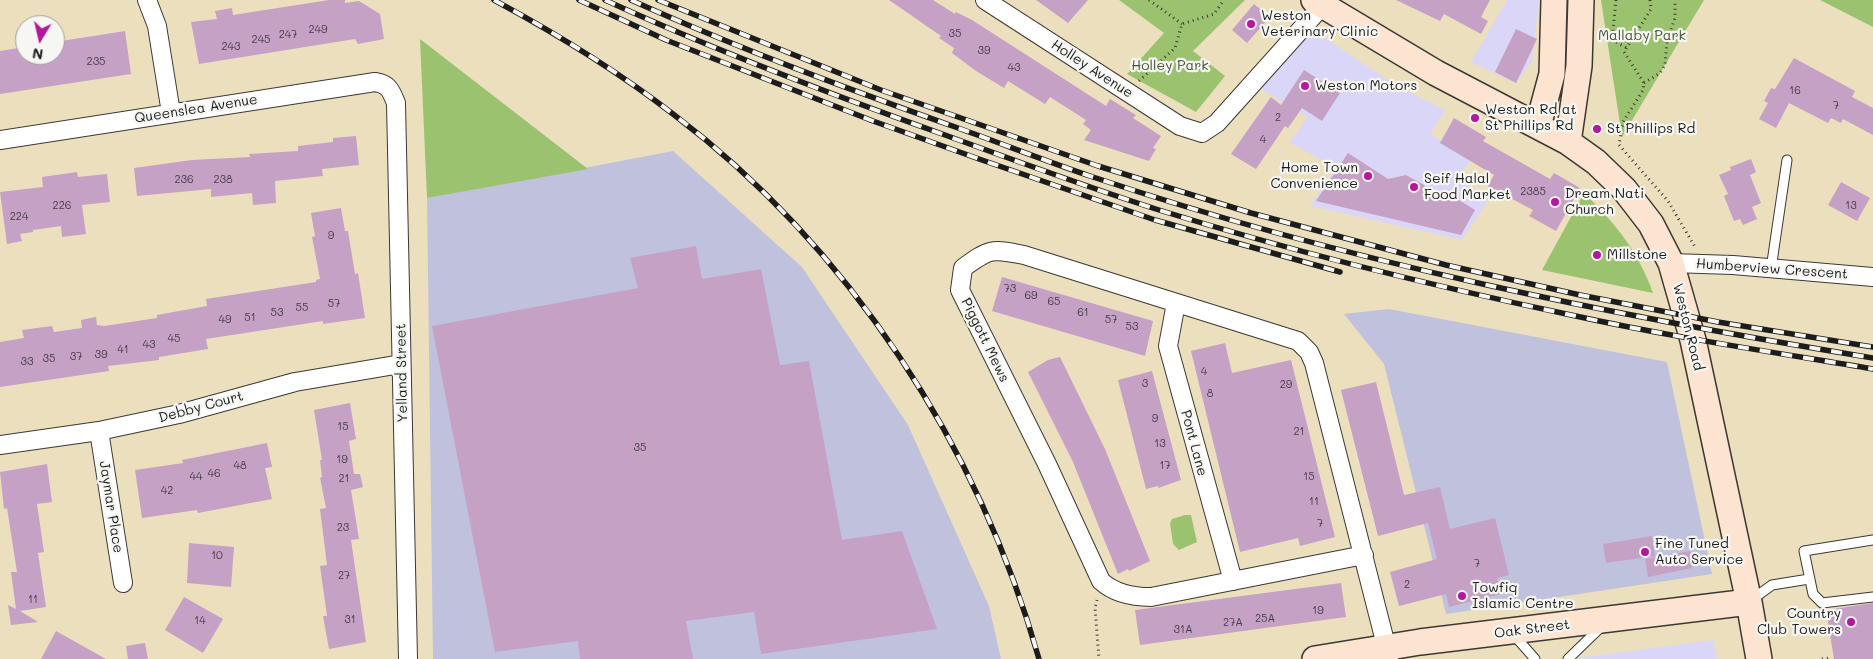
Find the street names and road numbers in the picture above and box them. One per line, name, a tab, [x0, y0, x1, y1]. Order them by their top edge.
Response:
street label: Holley Avenue	[1048, 36, 1136, 102]
street label: Queenslea Avenue	[133, 91, 259, 127]
street label: Humberview Crescent	[1695, 255, 1849, 283]
street label: Weston Road	[1669, 282, 1707, 372]
street label: Piggott Mews	[957, 295, 1013, 385]
street label: Yelland Street	[393, 323, 411, 423]
street label: Debby Court	[157, 388, 245, 426]
street label: Pont Lane	[1177, 408, 1211, 478]
street label: Jaymar Place	[95, 460, 127, 554]
street label: Oak Street	[1493, 616, 1571, 642]

